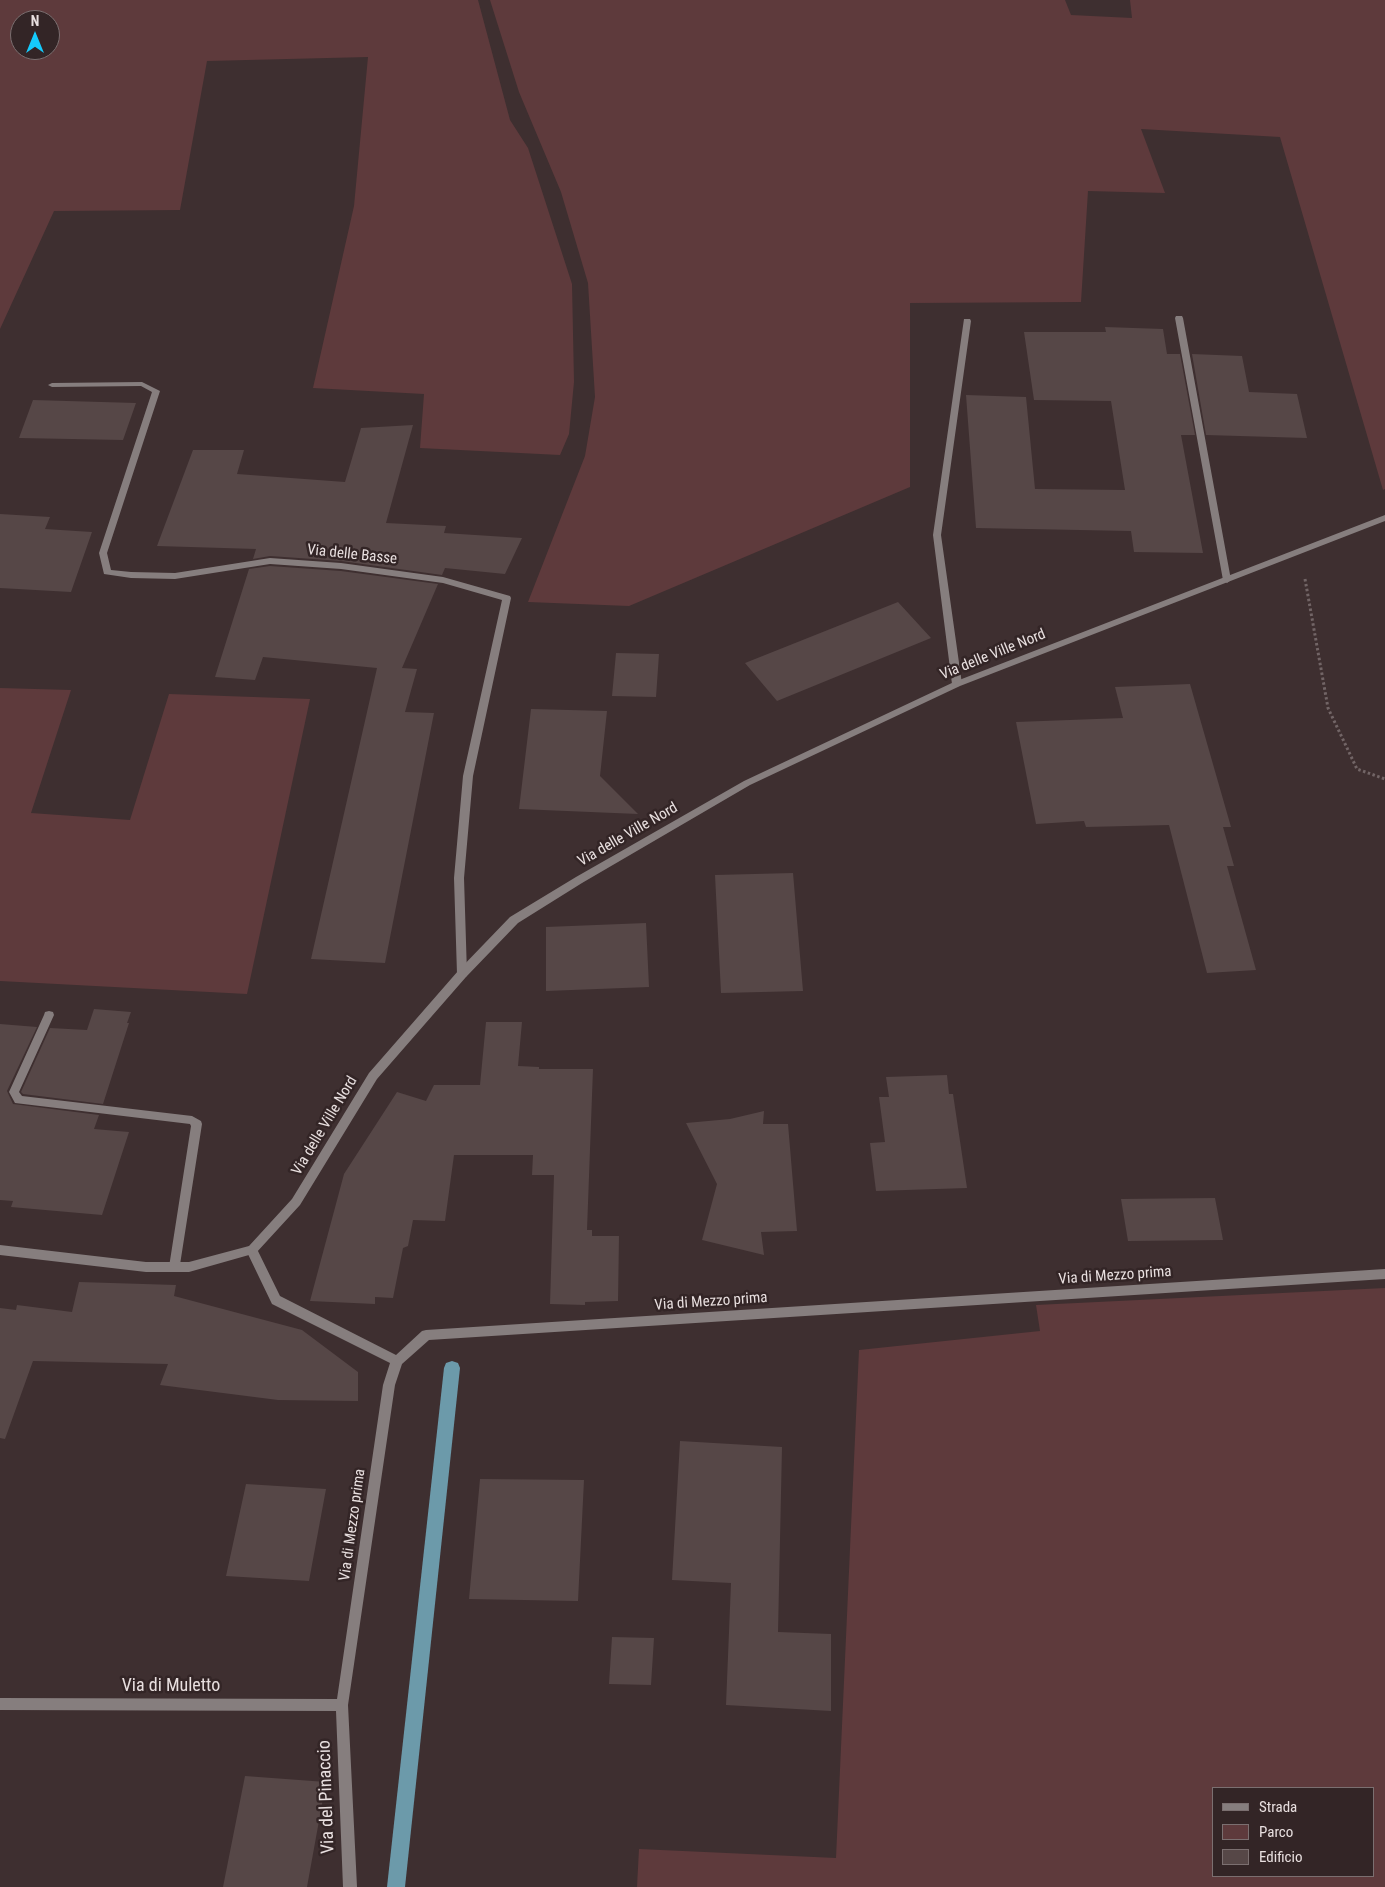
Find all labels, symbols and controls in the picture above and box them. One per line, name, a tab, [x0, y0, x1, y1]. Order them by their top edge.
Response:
north arrow	[10, 10, 60, 60]
text: N	[31, 13, 39, 29]
street label: Via delle Basse	[306, 541, 398, 569]
street label: Via delle Ville Nord	[938, 626, 1048, 684]
street label: Via delle Ville Nord	[575, 799, 681, 871]
street label: Via delle Ville Nord	[288, 1073, 362, 1179]
street label: Via di Mezzo prima	[1058, 1263, 1172, 1289]
street label: Via di Mezzo prima	[654, 1289, 768, 1315]
street label: Via di Mezzo prima	[336, 1468, 370, 1582]
street label: Via di Muletto	[122, 1675, 220, 1697]
street label: Via del Pinaccio	[314, 1740, 340, 1854]
legend	[1212, 1787, 1375, 1877]
text: Strada	[1259, 1798, 1297, 1816]
text: Parco	[1259, 1823, 1293, 1841]
text: Edificio	[1259, 1848, 1302, 1866]

